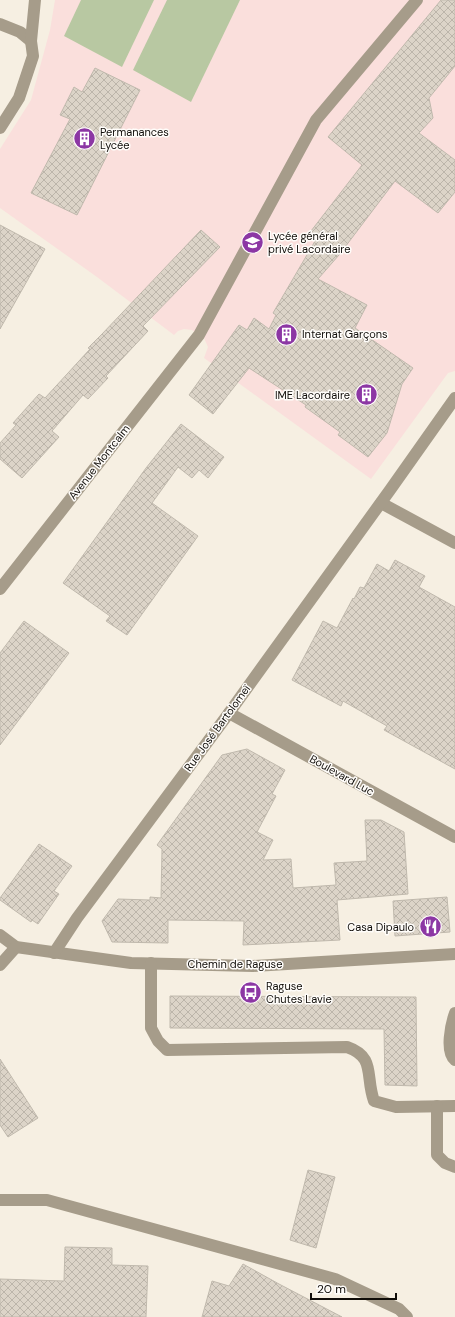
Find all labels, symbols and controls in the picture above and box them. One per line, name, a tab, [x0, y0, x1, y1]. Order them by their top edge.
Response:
building icon: Permanances Lycée	[71, 125, 97, 151]
place label: Permanances Lycée	[100, 125, 169, 152]
school or university icon: Lycée général privé Lacordaire	[239, 229, 265, 255]
place label: Lycée général privé Lacordaire	[268, 229, 350, 256]
building icon: Internat Garçons	[274, 321, 300, 347]
place label: Internat Garçons	[302, 327, 388, 341]
building icon: IME Lacordaire	[353, 382, 379, 408]
place label: IME Lacordaire	[275, 388, 350, 402]
street label: Avenue Montcalm	[65, 422, 133, 502]
street label: Rue José Bartolomeï	[181, 682, 253, 774]
street label: Boulevard Luc	[307, 752, 377, 798]
restaurant icon: Casa Dipaulo	[417, 914, 443, 940]
place label: Casa Dipaulo	[347, 920, 414, 934]
street label: Chemin de Raguse	[188, 957, 282, 971]
bus stop icon: Raguse Chutes Lavie	[237, 979, 263, 1005]
place label: Raguse Chutes Lavie	[266, 979, 332, 1006]
scale bar	[311, 1275, 396, 1301]
text: 20 m	[317, 1281, 346, 1297]

